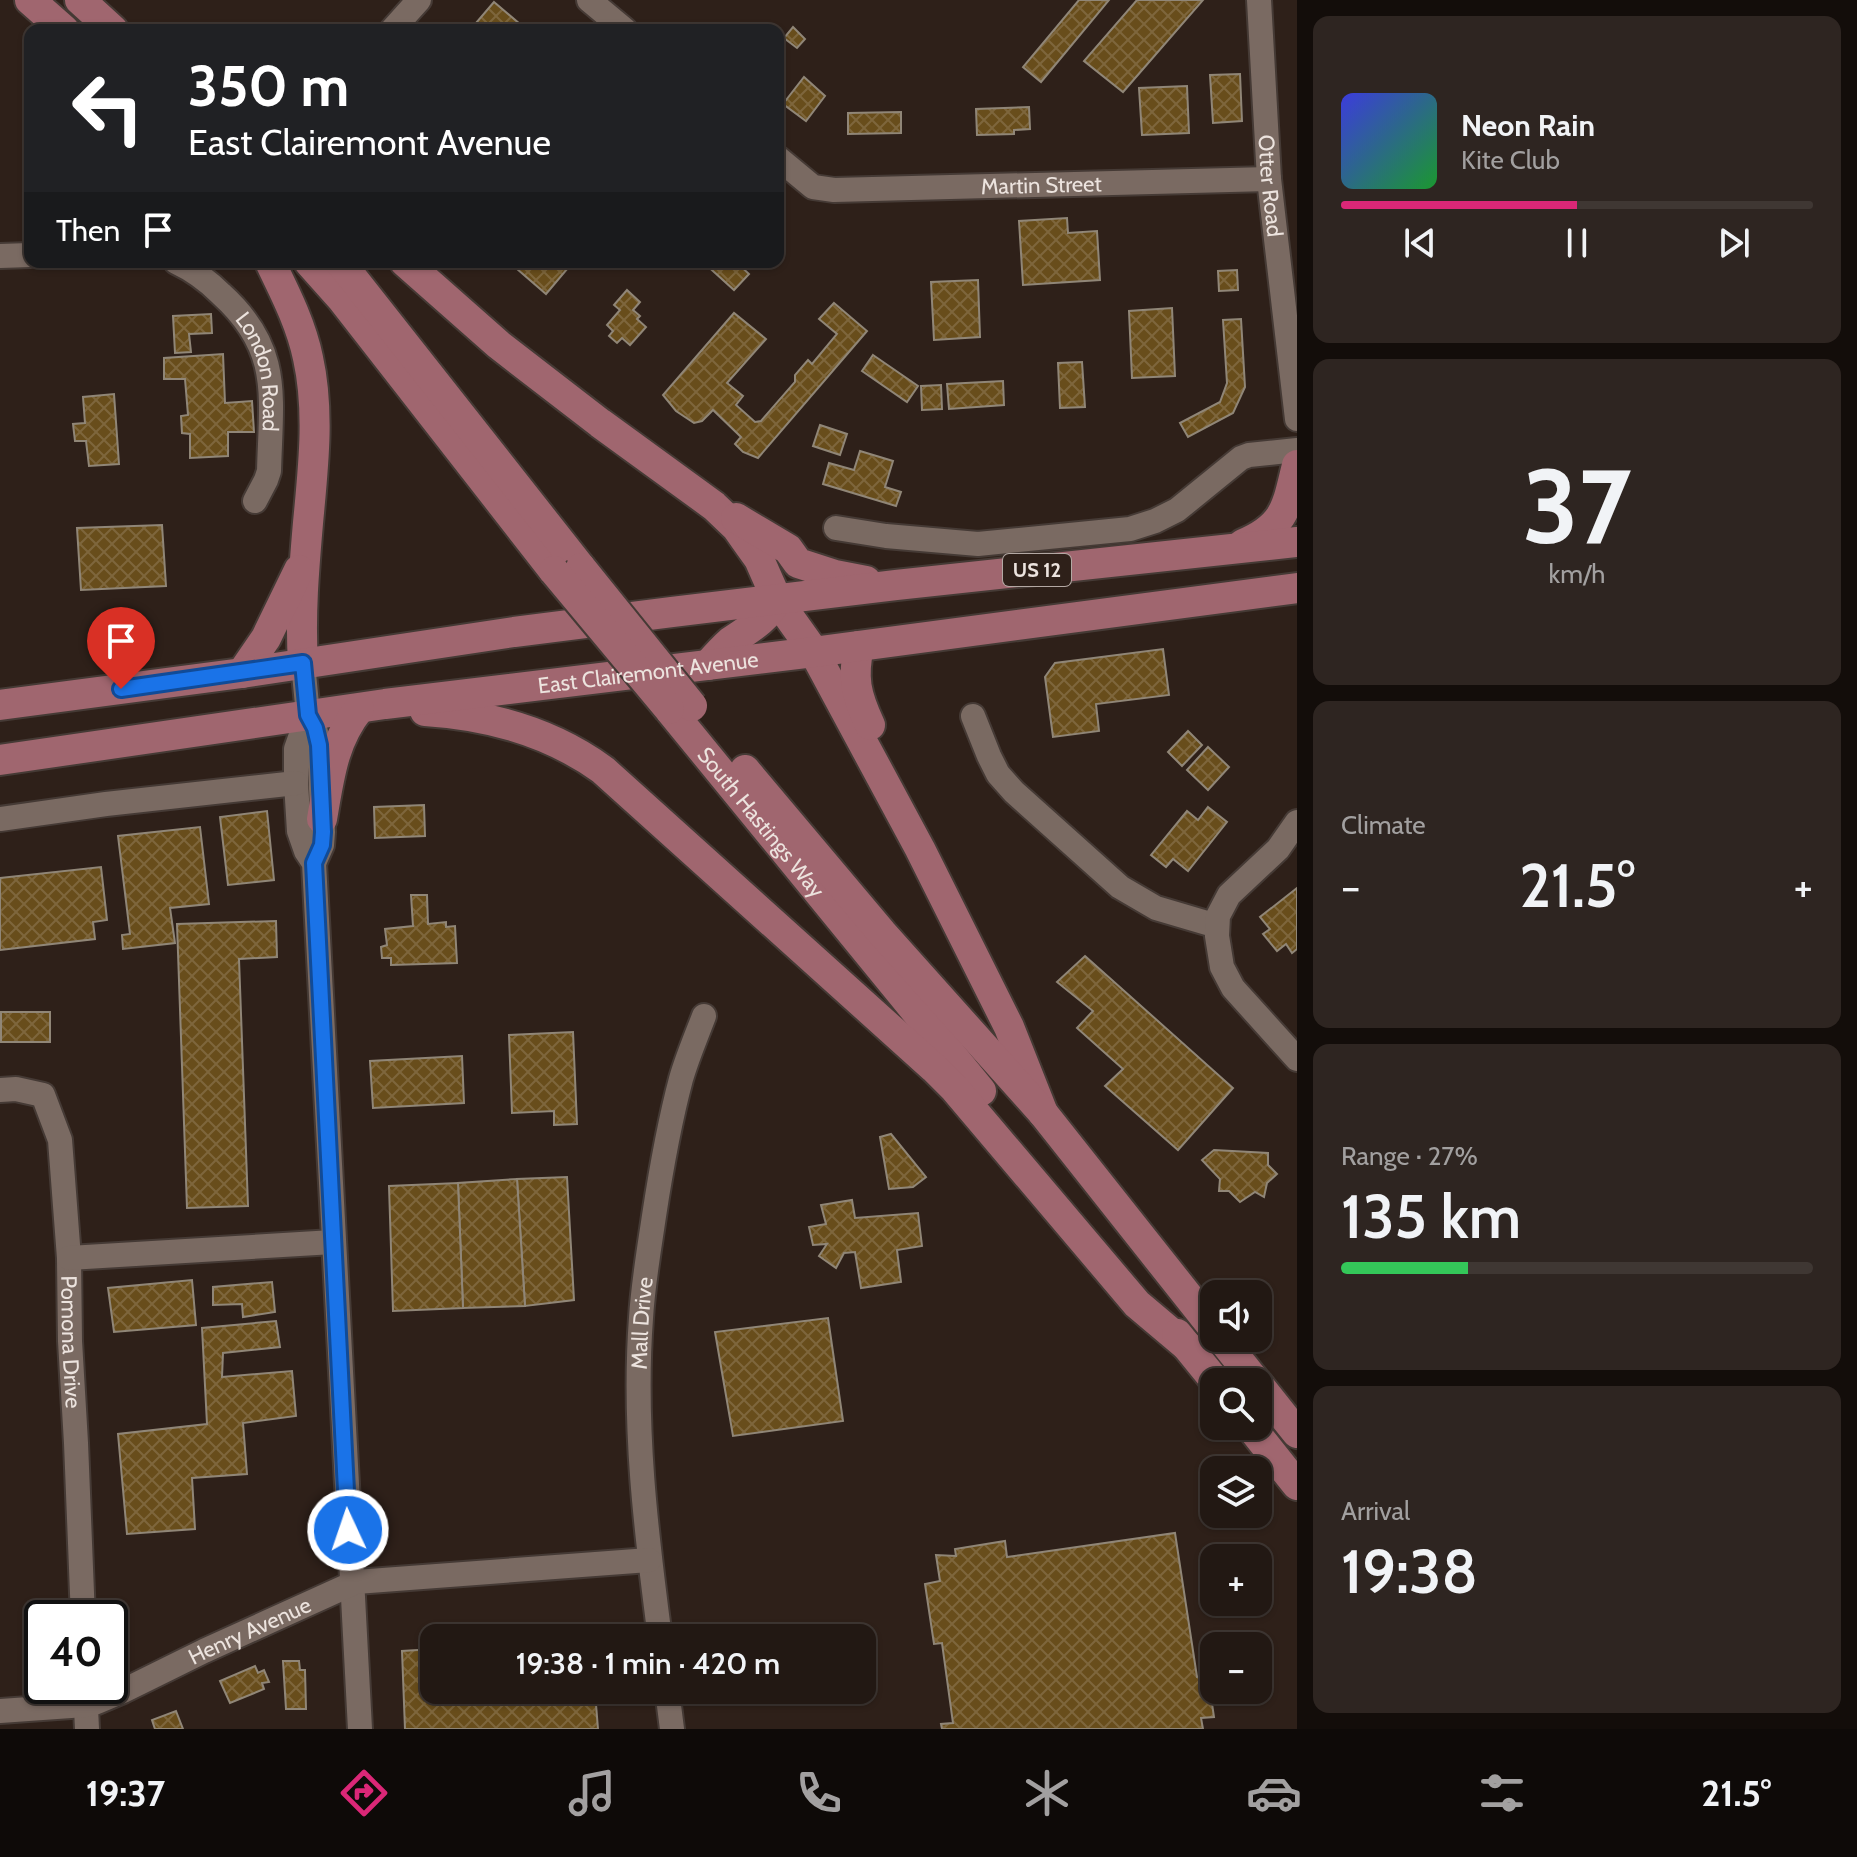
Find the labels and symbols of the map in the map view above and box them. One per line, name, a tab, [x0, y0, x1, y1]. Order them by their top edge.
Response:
street label: Otter Road	[1253, 134, 1289, 238]
street label: Martin Street	[980, 170, 1103, 200]
street label: London Road	[230, 306, 284, 432]
road number: US 12	[1003, 554, 1071, 586]
pin	[87, 607, 155, 689]
street label: East Clairemont Avenue	[536, 646, 760, 699]
street label: South Hastings Way	[692, 742, 830, 903]
street label: Pomona Drive	[55, 1275, 87, 1409]
street label: Mall Drive	[626, 1275, 659, 1370]
position arrow	[306, 1488, 390, 1572]
street label: Henry Avenue	[184, 1591, 315, 1671]
speed limit sign: 40	[24, 1600, 128, 1704]

